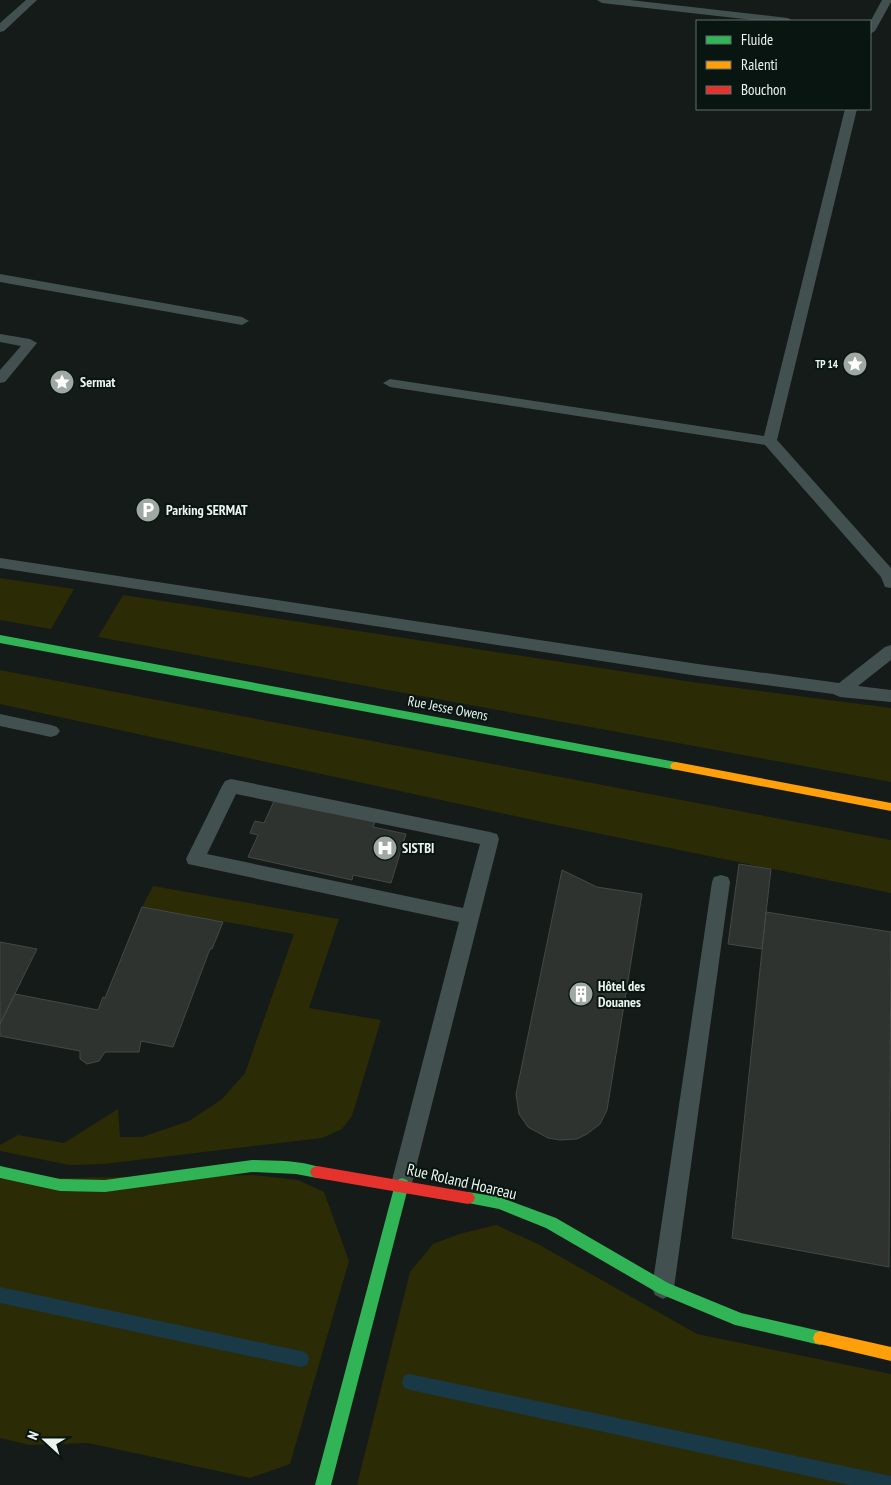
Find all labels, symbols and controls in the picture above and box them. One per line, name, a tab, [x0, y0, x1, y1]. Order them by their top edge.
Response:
legend	[696, 20, 871, 110]
text: Fluide	[741, 30, 773, 49]
text: Ralenti	[741, 55, 778, 74]
text: Bouchon	[741, 80, 786, 99]
place icon: TP 14	[842, 351, 868, 377]
place label: TP 14	[815, 357, 839, 371]
place icon: Sermat	[49, 369, 75, 395]
place label: Sermat	[80, 373, 115, 391]
parking icon: Parking SERMAT	[135, 497, 161, 523]
place label: Parking SERMAT	[166, 501, 248, 519]
street label: Rue Jesse Owens	[406, 691, 490, 725]
hospital icon: SISTBI	[372, 835, 398, 861]
place label: SISTBI	[402, 839, 434, 857]
place label: Hôtel des Douanes	[598, 977, 645, 1011]
building icon: Hôtel des Douanes	[568, 981, 594, 1007]
street label: Rue Roland Hoareau	[405, 1159, 519, 1203]
north arrow	[20, 1415, 70, 1465]
text: N	[23, 1429, 43, 1442]

